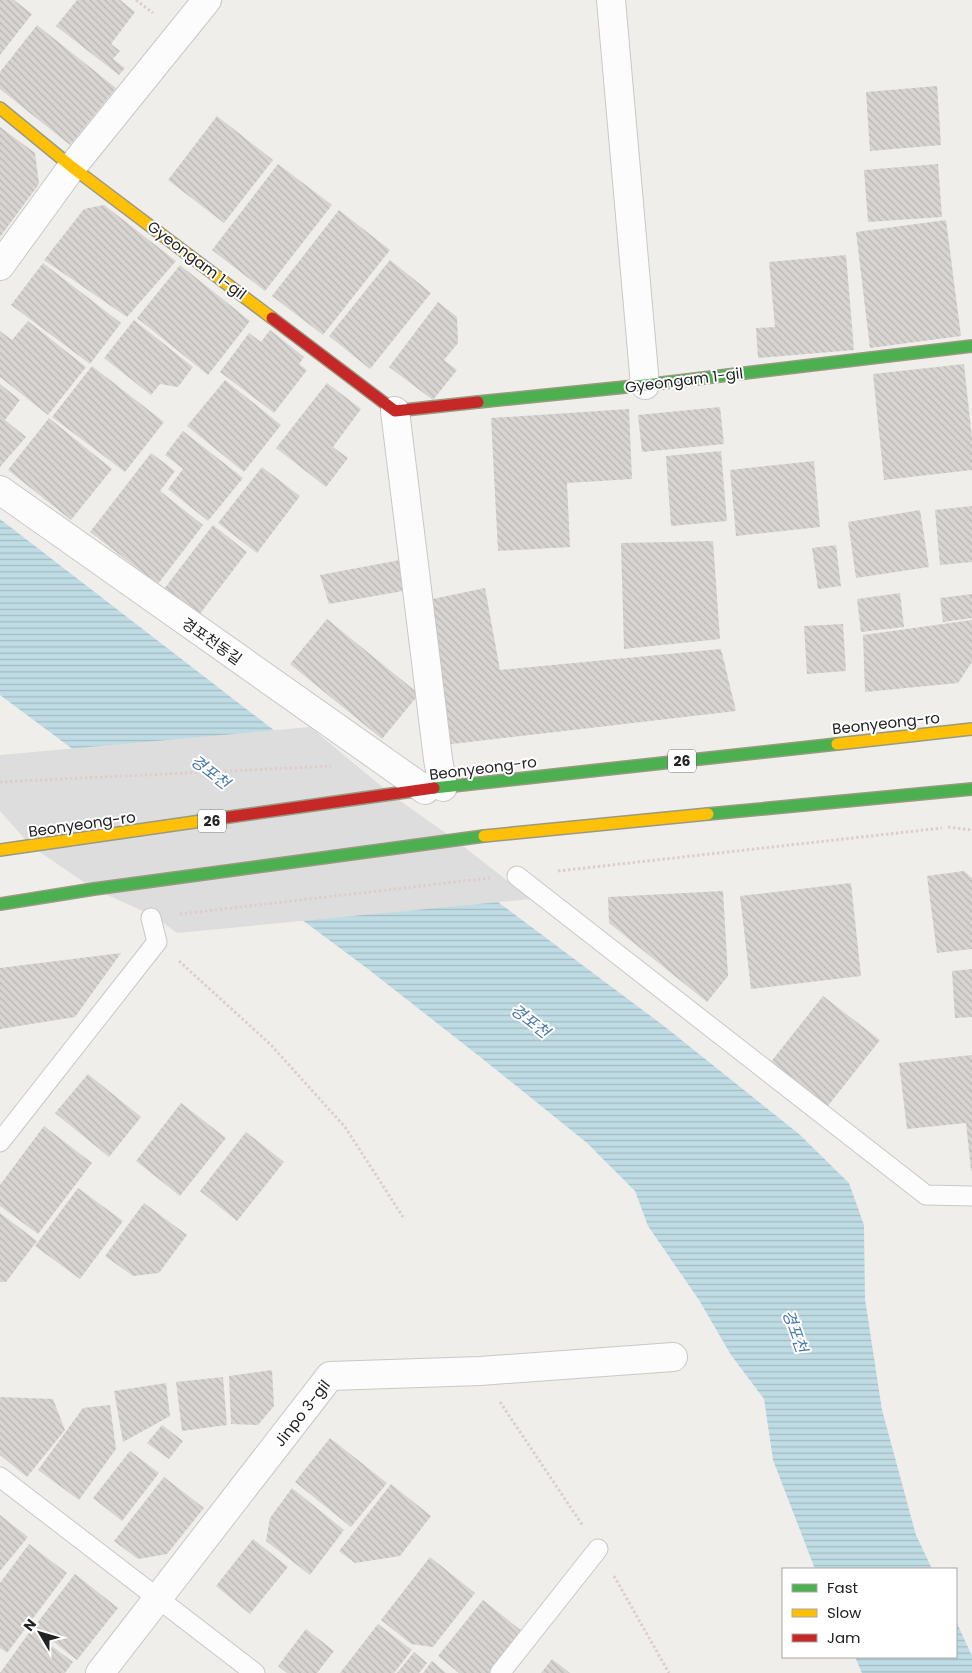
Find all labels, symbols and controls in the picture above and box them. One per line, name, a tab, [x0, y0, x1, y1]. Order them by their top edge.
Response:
street label: Gyeongam 1-gil	[143, 216, 251, 304]
street label: Gyeongam 1-gil	[624, 362, 744, 398]
street label: 경포천동길	[178, 613, 246, 669]
street label: Beonyeong-ro	[831, 707, 941, 739]
water label: 경포천	[186, 749, 236, 796]
road number: 26	[668, 749, 696, 772]
street label: Beonyeong-ro	[428, 751, 538, 785]
street label: Beonyeong-ro	[27, 806, 137, 842]
road number: 26	[198, 809, 226, 832]
water label: 경포천	[506, 998, 556, 1045]
water label: 경포천	[777, 1306, 814, 1358]
street label: Jinpo 3-gil	[269, 1375, 335, 1451]
legend	[782, 1568, 957, 1658]
text: Fast	[827, 1577, 858, 1598]
text: Slow	[827, 1602, 862, 1623]
north arrow	[15, 1608, 65, 1658]
text: N	[19, 1615, 41, 1635]
text: Jam	[827, 1627, 861, 1648]

